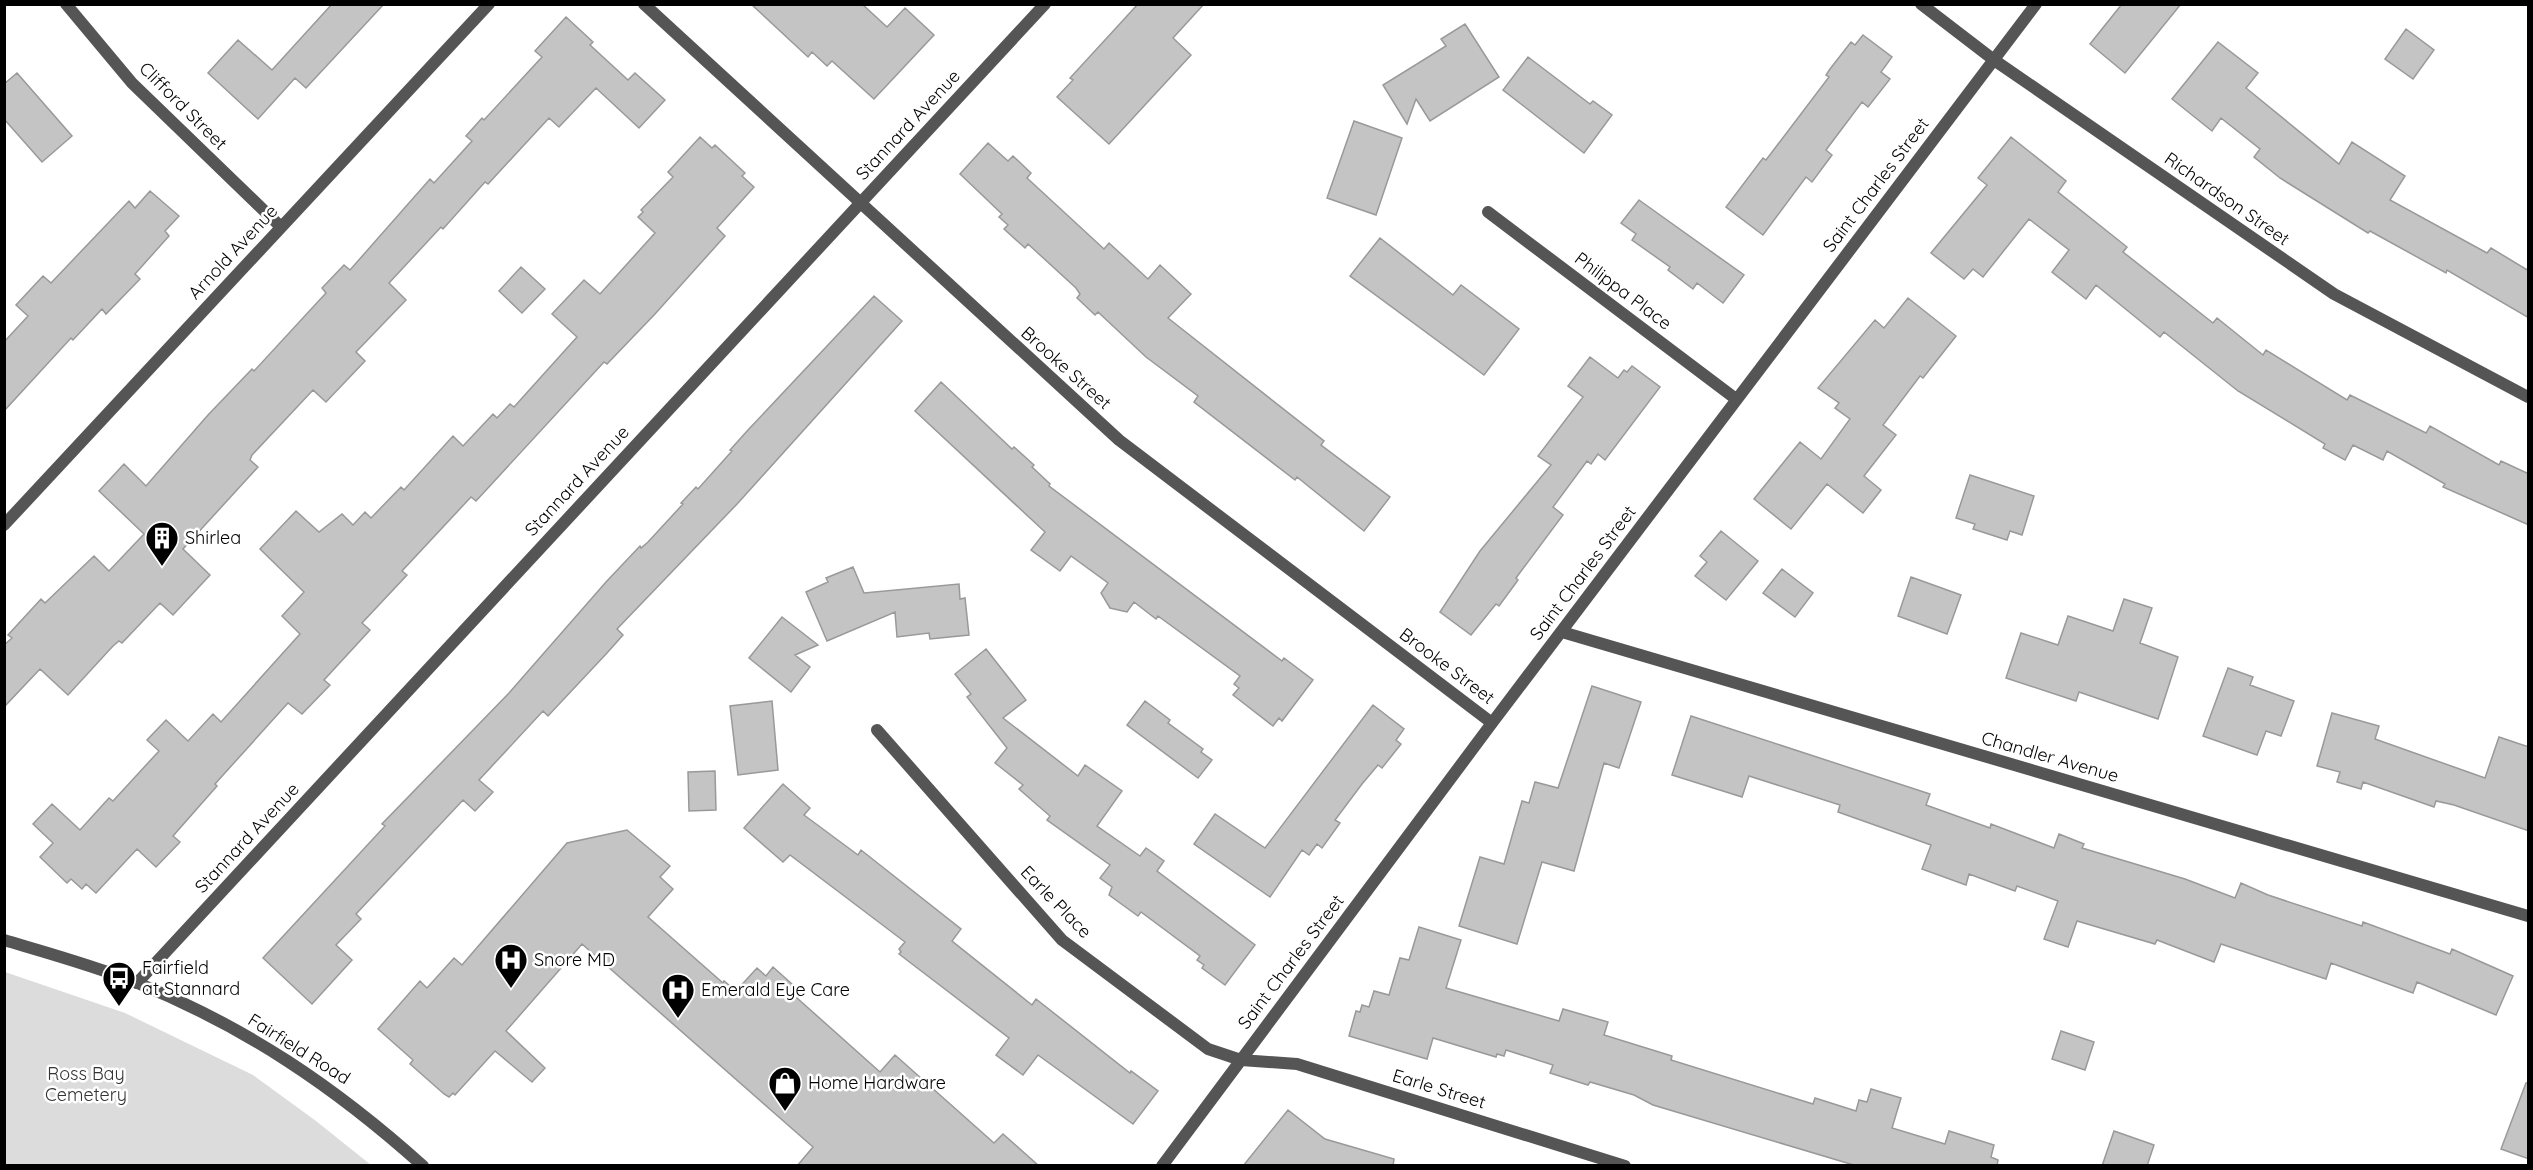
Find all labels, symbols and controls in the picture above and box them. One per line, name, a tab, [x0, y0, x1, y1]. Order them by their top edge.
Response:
street label: Clifford Street	[135, 57, 232, 154]
street label: Stannard Avenue	[851, 65, 965, 185]
street label: Saint Charles Street	[1817, 113, 1934, 257]
street label: Richardson Street	[2160, 147, 2294, 250]
street label: Arnold Avenue	[183, 199, 282, 304]
street label: Philippa Place	[1570, 247, 1676, 335]
street label: Brooke Street	[1016, 321, 1116, 414]
street label: Stannard Avenue	[520, 421, 634, 541]
street label: Saint Charles Street	[1524, 501, 1641, 645]
building icon: Shirlea	[144, 520, 180, 567]
place label: Shirlea	[185, 526, 241, 549]
street label: Brooke Street	[1395, 622, 1500, 709]
street label: Chandler Avenue	[1979, 726, 2121, 787]
street label: Stannard Avenue	[190, 778, 304, 898]
street label: Earle Place	[1016, 860, 1097, 943]
street label: Saint Charles Street	[1232, 890, 1349, 1034]
hospital icon: Snore MD	[493, 942, 529, 989]
place label: Snore MD	[534, 948, 615, 971]
place label: Fairfield at Stannard	[142, 956, 240, 1000]
bus stop icon: Fairfield at Stannard	[101, 960, 137, 1007]
hospital icon: Emerald Eye Care	[660, 972, 696, 1019]
place label: Emerald Eye Care	[701, 978, 850, 1001]
street label: Fairfield Road	[244, 1008, 355, 1089]
park label: Ross Bay Cemetery	[45, 1062, 127, 1106]
street label: Earle Street	[1390, 1063, 1489, 1114]
shop icon: Home Hardware	[767, 1065, 803, 1112]
place label: Home Hardware	[808, 1071, 946, 1094]

